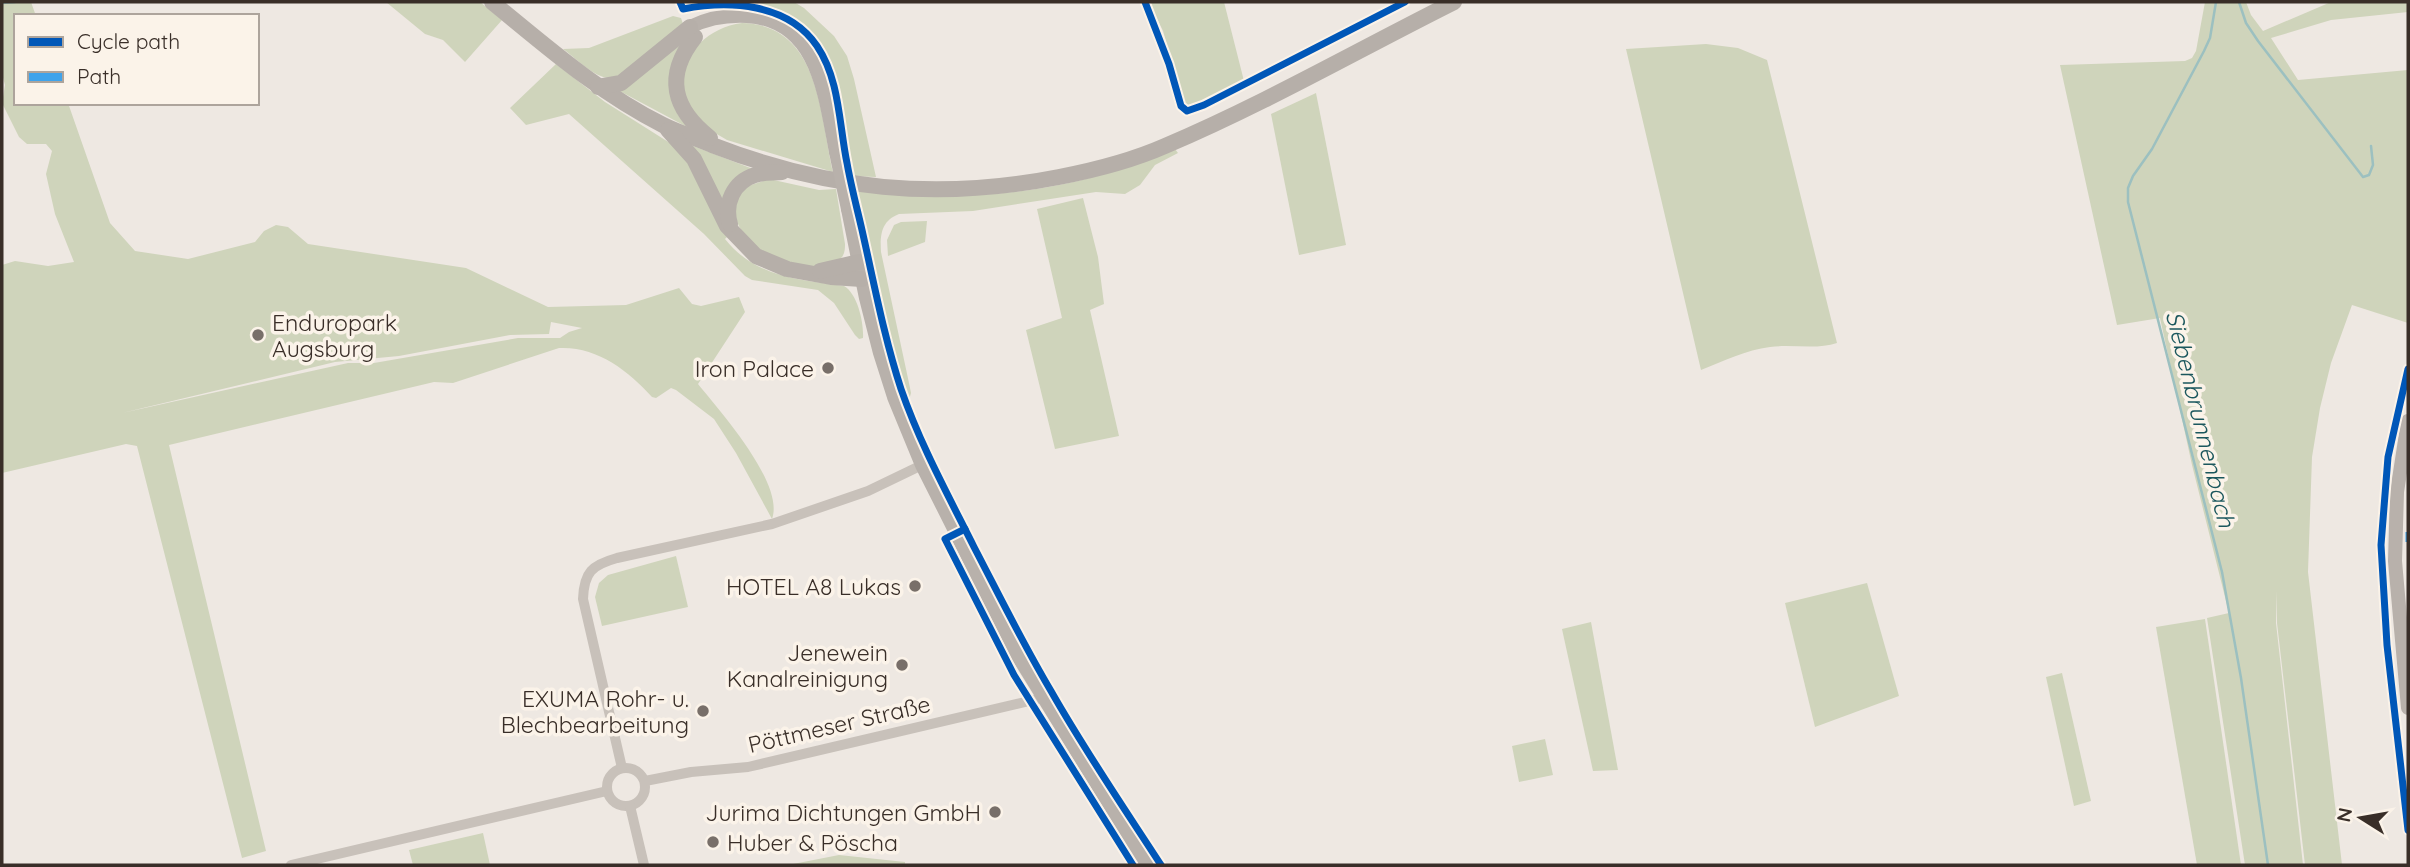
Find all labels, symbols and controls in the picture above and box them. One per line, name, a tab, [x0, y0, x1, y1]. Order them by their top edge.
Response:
legend	[14, 14, 259, 105]
text: Cycle path	[77, 28, 180, 54]
text: Path	[77, 63, 121, 89]
place label: Enduropark Augsburg	[272, 308, 397, 363]
water label: Siebenbrunnenbach	[2160, 308, 2242, 531]
marker: Enduropark Augsburg	[250, 327, 266, 343]
place label: Iron Palace	[695, 354, 814, 383]
marker: Iron Palace	[820, 360, 836, 376]
place label: HOTEL A8 Lukas	[726, 572, 901, 601]
marker: HOTEL A8 Lukas	[907, 578, 923, 594]
place label: Jenewein Kanalreinigung	[727, 638, 888, 693]
marker: Jenewein Kanalreinigung	[894, 657, 910, 673]
place label: EXUMA Rohr- u. Blechbearbeitung	[501, 684, 689, 739]
street label: Pöttmeser Straße	[745, 689, 933, 759]
marker: EXUMA Rohr- u. Blechbearbeitung	[695, 703, 711, 719]
north arrow	[2326, 783, 2396, 853]
place label: Jurima Dichtungen GmbH	[705, 798, 981, 827]
marker: Jurima Dichtungen GmbH	[987, 804, 1003, 820]
text: N	[2331, 806, 2357, 824]
place label: Huber & Pöscha	[727, 828, 898, 857]
marker: Huber & Pöscha	[705, 834, 721, 850]

